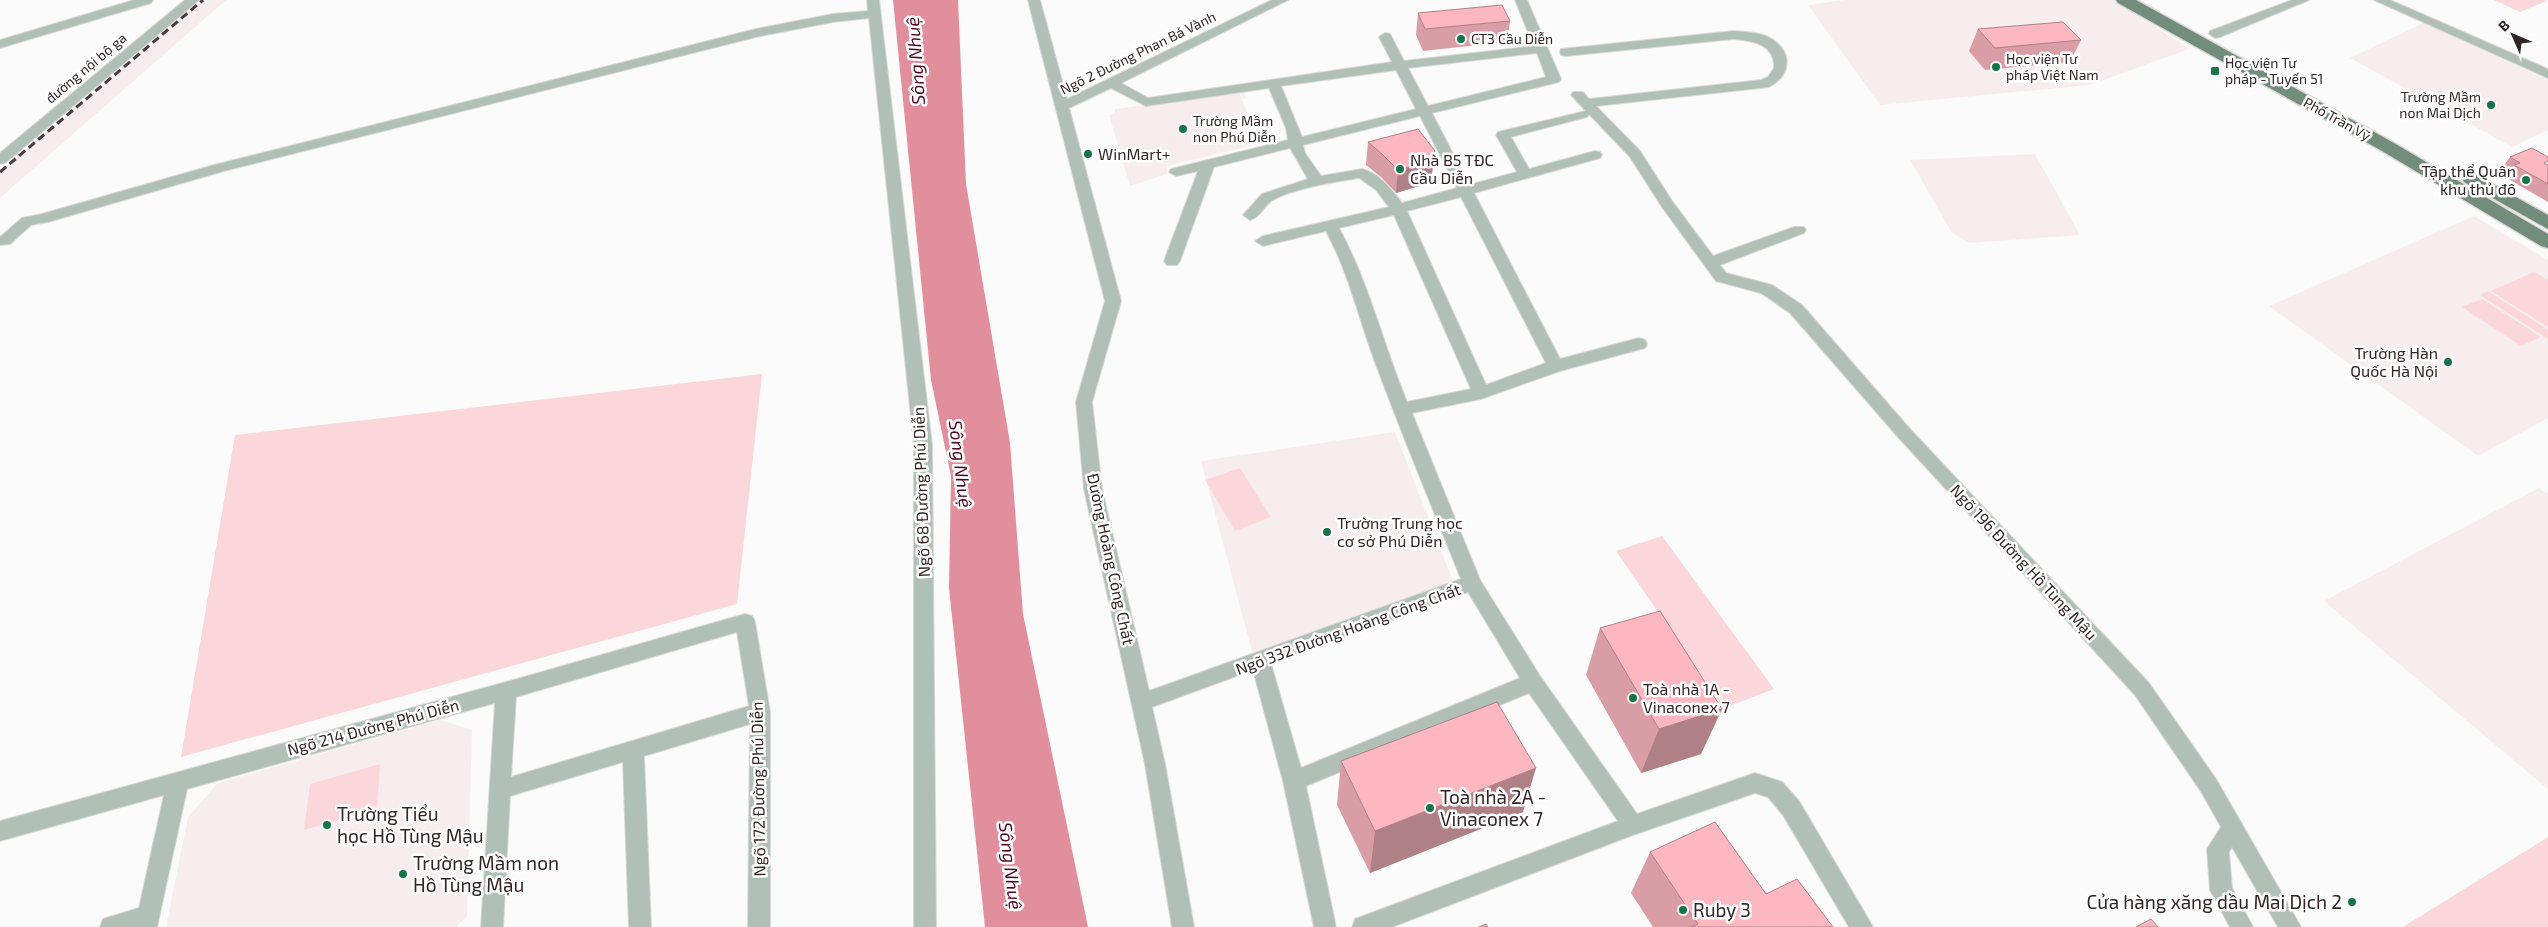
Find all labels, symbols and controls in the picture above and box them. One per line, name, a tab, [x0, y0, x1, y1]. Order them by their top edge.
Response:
street label: Ngõ 2 Đường Phan Bá Vành	[1057, 7, 1218, 98]
north arrow	[2488, 10, 2538, 60]
water label: Sông Nhuệ	[901, 16, 929, 106]
text: B	[2494, 16, 2513, 35]
street label: đường nội bộ ga	[42, 29, 130, 106]
place label: CT3 Cầu Diễn	[1471, 30, 1553, 47]
marker: CT3 Cầu Diễn	[1455, 33, 1467, 45]
place label: Học viện Tư pháp Việt Nam	[2006, 50, 2099, 83]
place label: Học viện Tư pháp - Tuyến 51	[2225, 54, 2323, 87]
marker: Học viện Tư pháp Việt Nam	[1990, 61, 2002, 73]
marker: Học viện Tư pháp - Tuyến 51	[2209, 65, 2221, 77]
place label: Trường Mầm non Mai Dịch	[2399, 88, 2481, 121]
street label: Phố Trần Vỹ	[2301, 93, 2374, 144]
marker: Trường Mầm non Mai Dịch	[2485, 99, 2497, 111]
place label: Trường Mầm non Phú Diễn	[1193, 112, 1276, 145]
marker: Trường Mầm non Phú Diễn	[1177, 123, 1189, 135]
place label: WinMart+	[1098, 144, 1171, 163]
marker: WinMart+	[1082, 148, 1094, 160]
place label: Nhà B5 TĐC Cầu Diễn	[1410, 150, 1494, 187]
place label: Tập thể Quân khu thủ đô	[2421, 161, 2516, 198]
marker: Nhà B5 TĐC Cầu Diễn	[1394, 163, 1406, 175]
marker: Tập thể Quân khu thủ đô	[2520, 174, 2532, 186]
place label: Trường Hàn Quốc Hà Nội	[2350, 343, 2438, 381]
marker: Trường Hàn Quốc Hà Nội	[2442, 356, 2454, 368]
street label: Ngõ 68 Đường Phú Diễn	[908, 407, 933, 578]
water label: Sông Nhuệ	[945, 419, 977, 509]
street label: Đường Hoàng Công Chất	[1084, 471, 1139, 646]
street label: Ngõ 196 Đường Hồ Tùng Mậu	[1947, 480, 2102, 643]
place label: Trường Trung học cơ sở Phú Diễn	[1337, 513, 1463, 550]
marker: Trường Trung học cơ sở Phú Diễn	[1321, 526, 1333, 538]
street label: Ngõ 332 Đường Hoàng Công Chất	[1233, 579, 1463, 678]
place label: Toà nhà 1A - Vinaconex 7	[1643, 679, 1730, 716]
marker: Toà nhà 1A - Vinaconex 7	[1627, 692, 1639, 704]
street label: Ngõ 214 Đường Phú Diễn	[285, 694, 461, 759]
street label: Ngõ 172 Đường Phú Diễn	[746, 701, 769, 877]
place label: Toà nhà 2A - Vinaconex 7	[1440, 785, 1546, 830]
place label: Trường Tiểu học Hồ Tùng Mậu	[337, 802, 484, 847]
marker: Toà nhà 2A - Vinaconex 7	[1424, 802, 1436, 814]
marker: Trường Tiểu học Hồ Tùng Mậu	[321, 819, 333, 831]
water label: Sông Nhuệ	[995, 821, 1027, 911]
place label: Trường Mầm non Hồ Tùng Mậu	[413, 851, 559, 896]
marker: Trường Mầm non Hồ Tùng Mậu	[397, 868, 409, 880]
place label: Cửa hàng xăng dầu Mai Dịch 2	[2086, 890, 2342, 913]
marker: Cửa hàng xăng dầu Mai Dịch 2	[2346, 896, 2358, 908]
place label: Ruby 3	[1693, 898, 1751, 921]
marker: Ruby 3	[1677, 904, 1689, 916]

